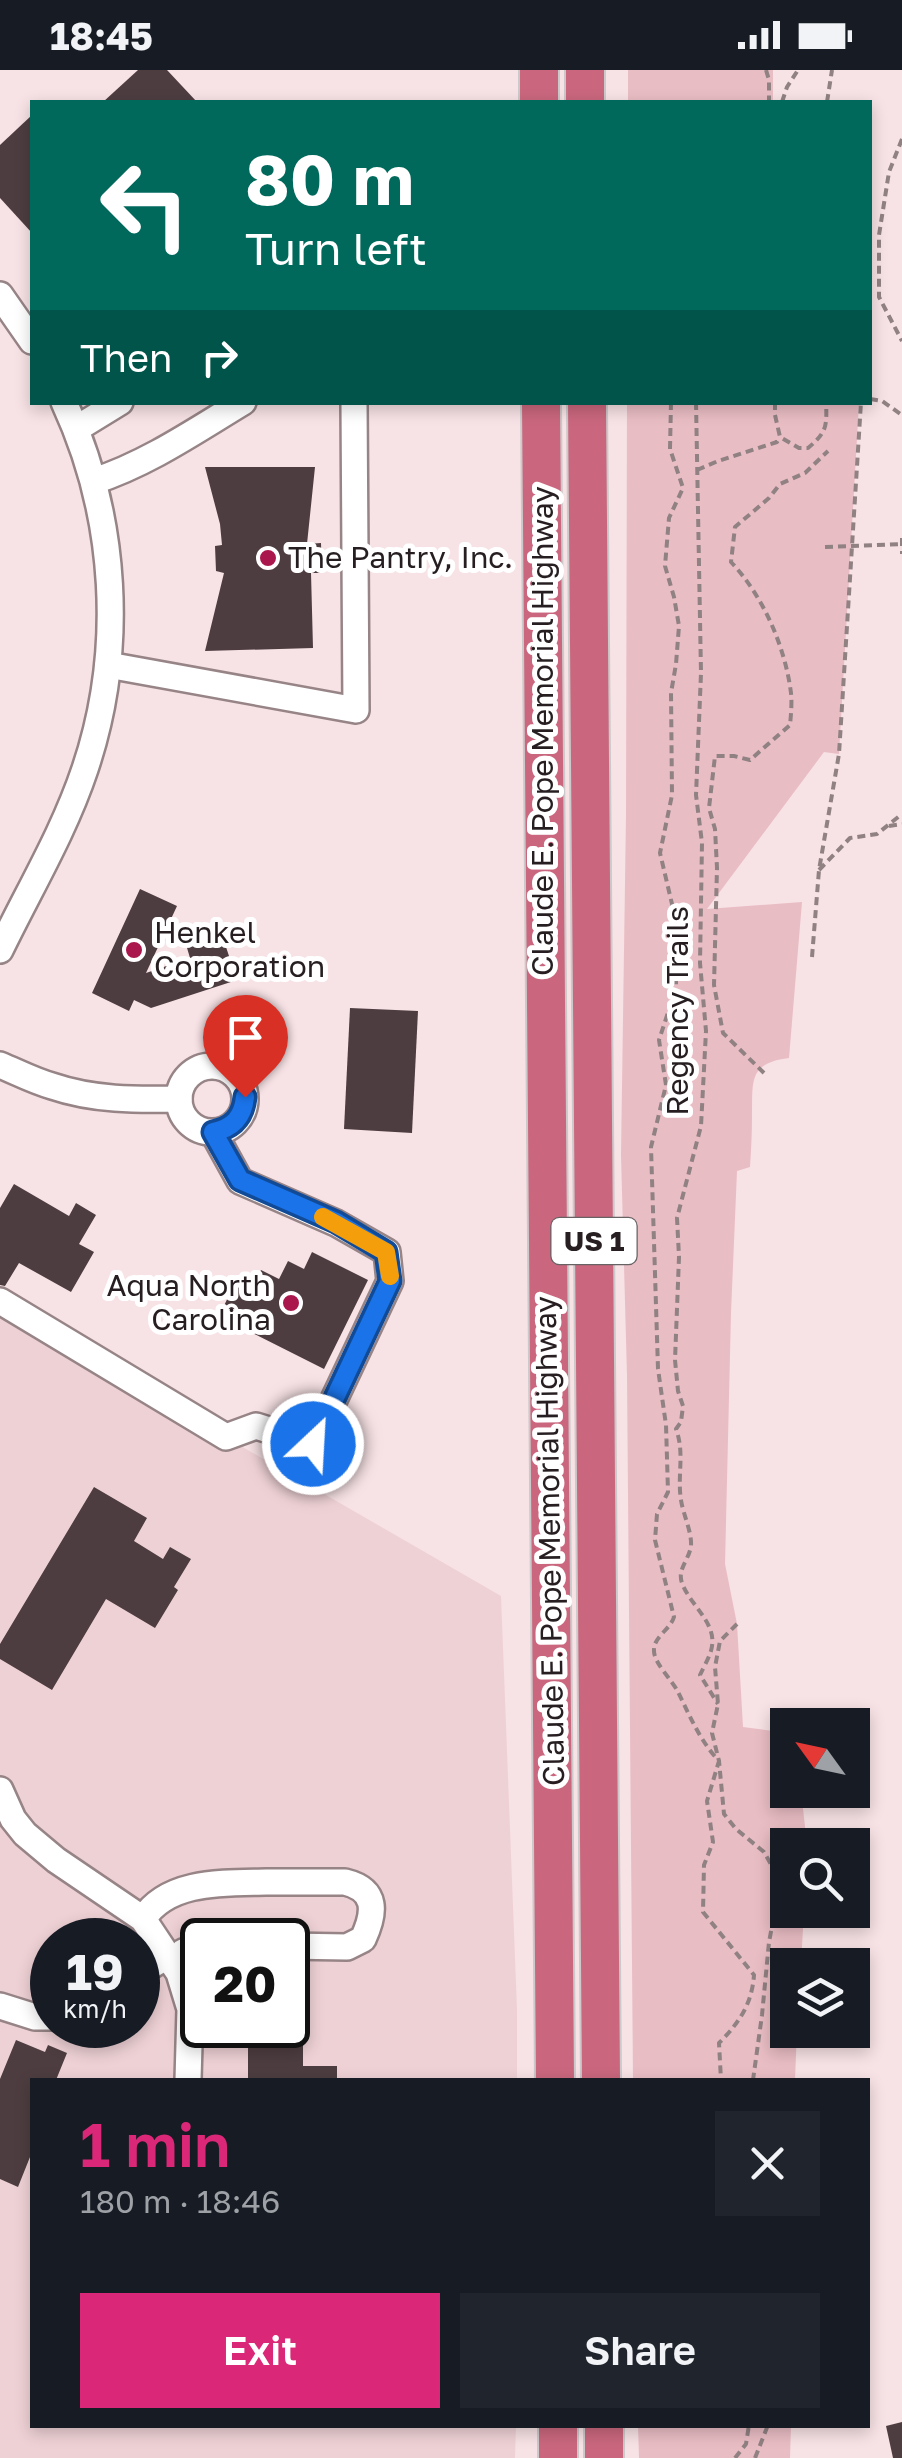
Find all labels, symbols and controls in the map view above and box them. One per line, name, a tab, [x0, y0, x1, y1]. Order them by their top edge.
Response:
text: 18:45	[50, 13, 153, 58]
text: 80 m	[245, 136, 414, 220]
icon: left	[80, 140, 210, 270]
text: Turn left	[245, 221, 427, 275]
icon: right	[192, 330, 247, 385]
text: Then	[80, 335, 172, 380]
street label: Claude E. Pope Memorial Highway	[524, 486, 560, 976]
place label: The Pantry, Inc.	[288, 539, 513, 575]
marker: The Pantry, Inc.	[257, 547, 279, 569]
street label: Regency Trails	[659, 906, 695, 1116]
place label: Henkel Corporation	[154, 914, 325, 984]
marker: Henkel Corporation	[123, 939, 145, 961]
pin	[203, 995, 288, 1098]
icon: arrive	[218, 1010, 273, 1065]
road number: US 1	[552, 1218, 636, 1264]
place label: Aqua North Carolina	[107, 1267, 271, 1337]
marker: Aqua North Carolina	[280, 1292, 302, 1314]
street label: Claude E. Pope Memorial Highway	[527, 1296, 571, 1786]
position arrow	[261, 1392, 365, 1496]
north arrow	[770, 1708, 870, 1808]
map controls	[770, 1708, 870, 2048]
button: search	[770, 1828, 870, 1928]
speed limit sign: 20	[180, 1918, 310, 2048]
text: 19	[66, 1941, 124, 2001]
button: layers	[770, 1948, 870, 2048]
text: km/h	[63, 1993, 127, 2024]
text: 1 min	[80, 2108, 230, 2180]
button: close	[715, 2111, 820, 2216]
text: 180 m · 18:46	[80, 2182, 280, 2220]
button: Exit	[80, 2293, 440, 2408]
button: Share	[460, 2293, 820, 2408]

